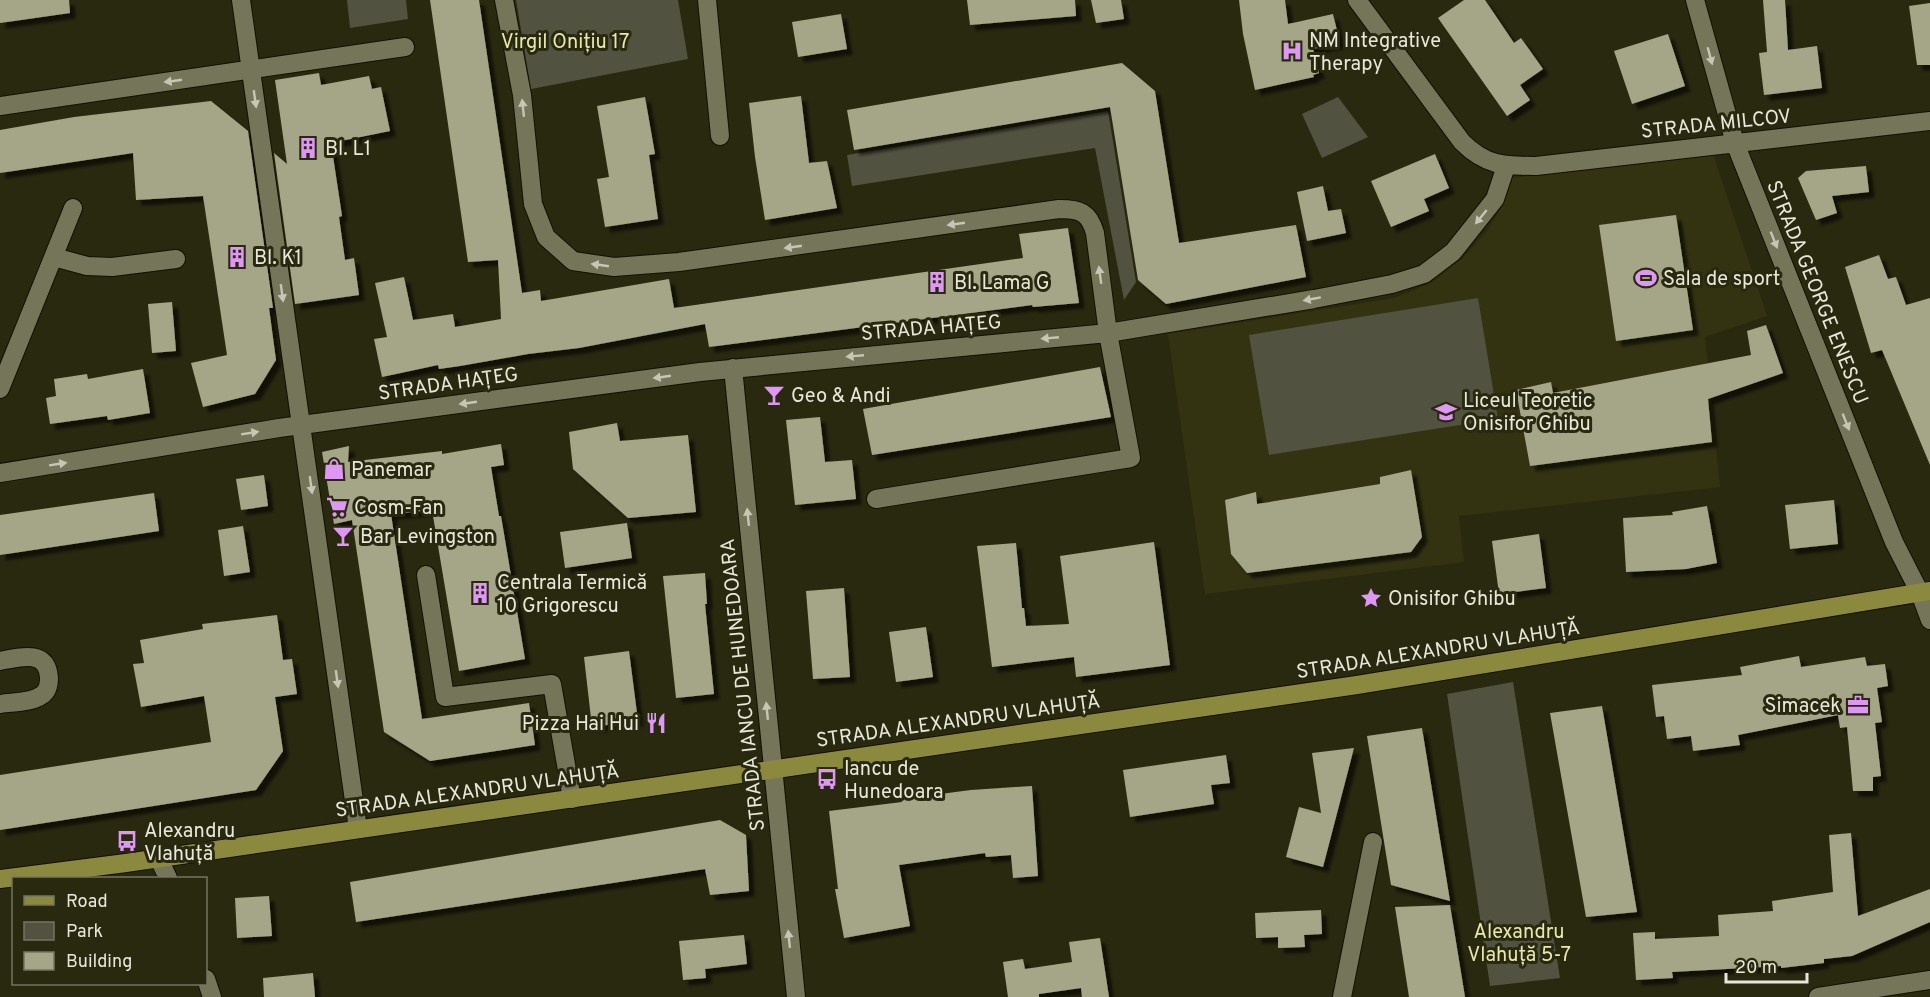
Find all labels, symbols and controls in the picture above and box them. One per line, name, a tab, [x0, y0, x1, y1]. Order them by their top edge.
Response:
place label: NM Integrative Therapy	[1309, 29, 1441, 78]
park label: Virgil Onițiu 17	[501, 30, 629, 56]
hospital icon: NM Integrative Therapy	[1280, 39, 1304, 63]
one-way arrow	[1706, 48, 1715, 66]
one-way arrow	[163, 76, 182, 85]
one-way arrow	[251, 90, 260, 109]
one-way arrow	[518, 98, 528, 117]
street label: STRADA MILCOV	[1640, 104, 1793, 146]
building icon: Bl. L1	[296, 136, 320, 160]
place label: Bl. L1	[325, 137, 371, 163]
street label: STRADA GEORGE ENESCU	[1759, 177, 1873, 409]
one-way arrow	[1475, 210, 1487, 225]
one-way arrow	[947, 219, 966, 228]
one-way arrow	[1769, 232, 1779, 250]
one-way arrow	[784, 242, 803, 252]
building icon: Bl. K1	[225, 245, 249, 269]
place label: Bl. K1	[254, 246, 302, 272]
one-way arrow	[590, 260, 609, 269]
one-way arrow	[1096, 265, 1105, 284]
sports icon: Sala de sport	[1634, 266, 1658, 290]
place label: Sala de sport	[1663, 267, 1780, 293]
building icon: Bl. Lama G	[925, 270, 949, 294]
place label: Bl. Lama G	[954, 271, 1050, 297]
one-way arrow	[278, 283, 287, 302]
one-way arrow	[1303, 295, 1322, 304]
street label: STRADA HAȚEG	[860, 310, 1003, 348]
one-way arrow	[1040, 333, 1059, 343]
one-way arrow	[846, 351, 865, 361]
street label: STRADA HAȚEG	[377, 362, 520, 408]
one-way arrow	[652, 372, 671, 381]
bar icon: Geo & Andi	[762, 383, 786, 407]
place label: Geo & Andi	[791, 384, 891, 410]
place label: Liceul Teoretic Onisifor Ghibu	[1463, 389, 1593, 438]
one-way arrow	[459, 398, 478, 407]
school or university icon: Liceul Teoretic Onisifor Ghibu	[1434, 400, 1458, 424]
one-way arrow	[1841, 413, 1851, 431]
one-way arrow	[241, 428, 260, 437]
shop icon: Panemar	[322, 457, 346, 481]
place label: Panemar	[351, 458, 432, 484]
one-way arrow	[48, 459, 67, 468]
one-way arrow	[306, 476, 315, 495]
supermarket icon: Cosm-Fan	[325, 495, 349, 519]
place label: Cosm-Fan	[354, 496, 444, 522]
one-way arrow	[743, 508, 753, 527]
bar icon: Bar Levingston	[331, 524, 355, 548]
place label: Bar Levingston	[360, 525, 495, 551]
street label: STRADA IANCU DE HUNEDOARA	[716, 537, 772, 832]
place label: Centrala Termică 10 Grigorescu	[497, 571, 647, 620]
building icon: Centrala Termică 10 Grigorescu	[468, 581, 492, 605]
place icon: Onisifor Ghibu	[1359, 586, 1383, 610]
place label: Onisifor Ghibu	[1388, 587, 1516, 613]
street label: STRADA ALEXANDRU VLAHUȚĂ	[1294, 614, 1582, 686]
one-way arrow	[332, 669, 342, 688]
street label: STRADA ALEXANDRU VLAHUȚĂ	[814, 687, 1102, 755]
office icon: Simacek	[1846, 693, 1870, 717]
place label: Simacek	[1765, 694, 1841, 720]
one-way arrow	[762, 702, 772, 721]
restaurant icon: Pizza Hai Hui	[644, 711, 668, 735]
place label: Pizza Hai Hui	[522, 712, 639, 738]
street label: STRADA ALEXANDRU VLAHUȚĂ	[333, 757, 621, 825]
place label: Iancu de Hunedoara	[844, 757, 943, 806]
bus stop icon: Iancu de Hunedoara	[815, 767, 839, 791]
place label: Alexandru Vlahuță	[144, 819, 235, 868]
bus stop icon: Alexandru Vlahuță	[115, 829, 139, 853]
legend	[12, 877, 207, 985]
text: Road	[66, 891, 108, 914]
park label: Alexandru Vlahuță 5-7	[1467, 920, 1571, 969]
text: Park	[66, 921, 103, 944]
one-way arrow	[785, 929, 794, 948]
scale bar	[1726, 946, 1807, 984]
text: Building	[66, 951, 132, 974]
text: 20 m	[1735, 957, 1777, 980]

